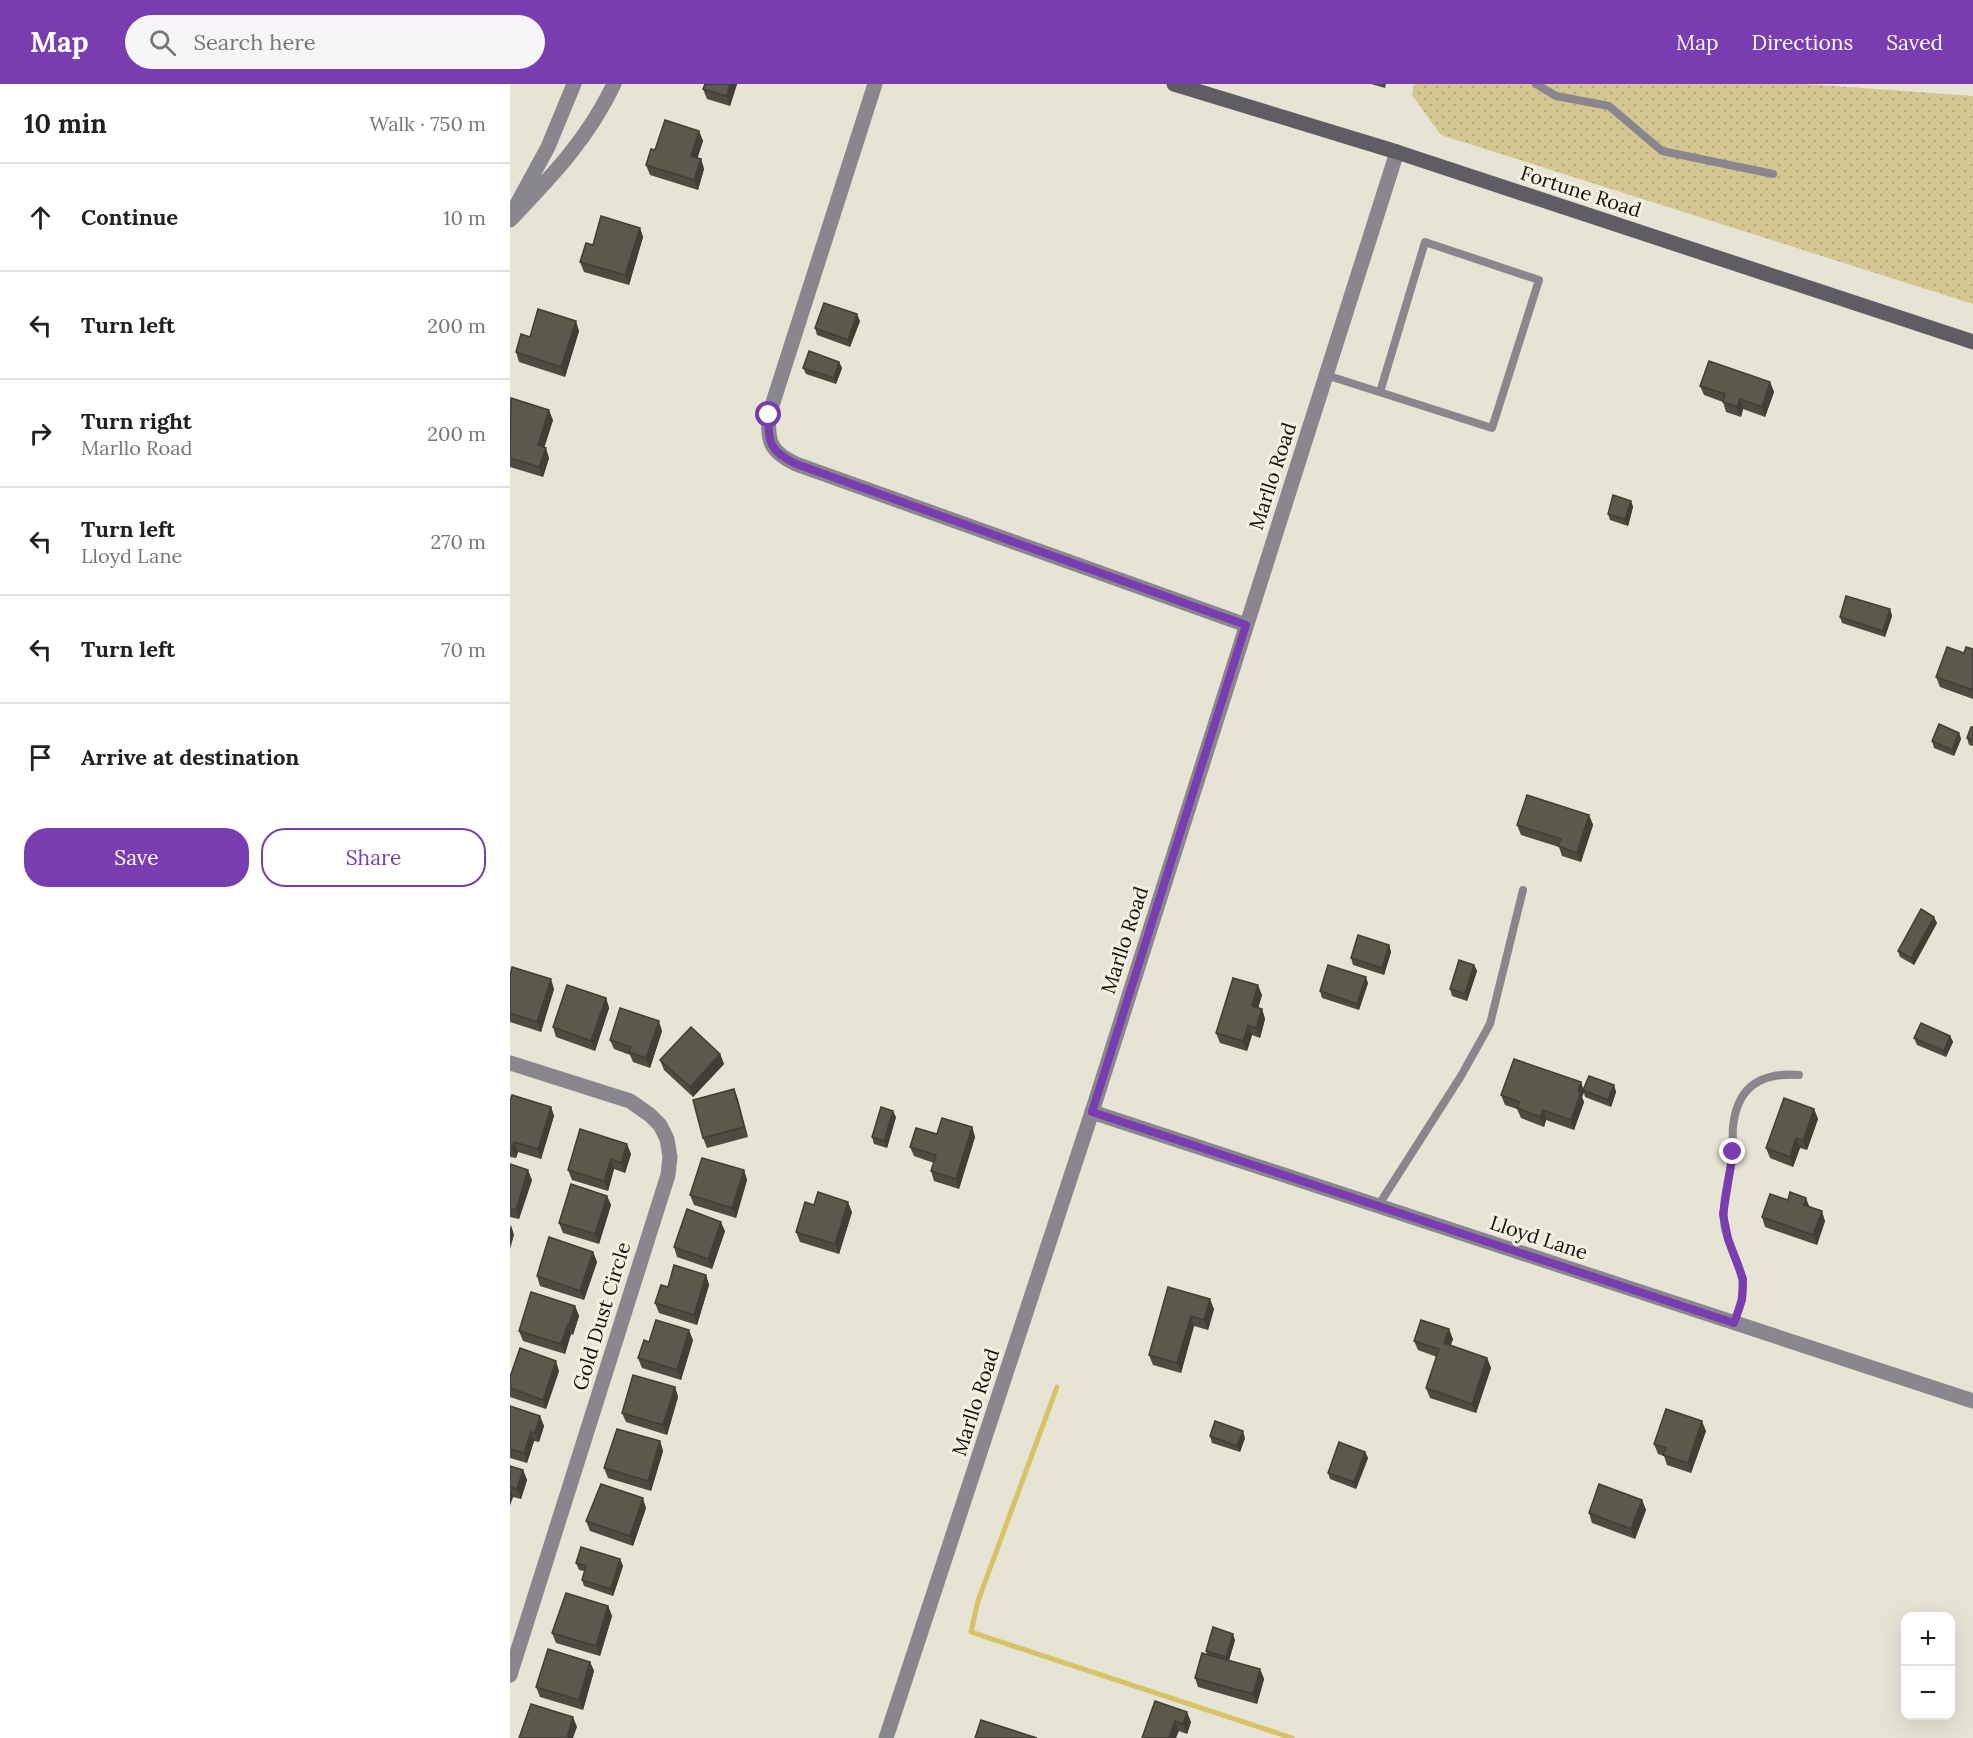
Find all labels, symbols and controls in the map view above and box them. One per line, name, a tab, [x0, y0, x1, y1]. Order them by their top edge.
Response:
search box	[125, 15, 545, 69]
text: Map	[30, 24, 89, 60]
icon: search	[146, 26, 179, 59]
text: Search here	[194, 28, 316, 56]
text: Map	[1676, 29, 1719, 56]
text: Directions	[1752, 29, 1853, 56]
text: Saved	[1886, 29, 1943, 56]
text: 10 min	[24, 107, 107, 140]
text: Walk · 750 m	[369, 111, 486, 136]
street label: Fortune Road	[1517, 160, 1645, 222]
icon: ahead	[24, 201, 57, 234]
text: Continue	[81, 203, 178, 231]
text: 10 m	[443, 205, 486, 230]
icon: left	[24, 309, 57, 342]
text: Turn left	[81, 311, 175, 339]
text: 200 m	[427, 313, 486, 338]
route start	[755, 401, 781, 427]
text: Turn right	[81, 407, 192, 435]
icon: right	[24, 417, 57, 450]
street label: Marllo Road	[1243, 419, 1301, 533]
text: 200 m	[427, 421, 486, 446]
text: Marllo Road	[81, 435, 193, 460]
text: Turn left	[81, 515, 175, 543]
icon: left	[24, 525, 57, 558]
text: 270 m	[430, 529, 486, 554]
text: Lloyd Lane	[81, 543, 182, 568]
icon: left	[24, 633, 57, 666]
text: Turn left	[81, 635, 175, 663]
text: 70 m	[441, 637, 486, 662]
icon: arrive	[24, 741, 57, 774]
text: Arrive at destination	[81, 743, 299, 771]
button: Save	[24, 828, 249, 887]
button: Share	[261, 828, 486, 887]
street label: Marllo Road	[1095, 883, 1153, 997]
route end	[1719, 1138, 1745, 1164]
street label: Lloyd Lane	[1487, 1209, 1591, 1265]
street label: Gold Dust Circle	[567, 1239, 635, 1393]
street label: Marllo Road	[946, 1345, 1004, 1459]
map controls	[1901, 1612, 1955, 1720]
button: +	[1901, 1612, 1955, 1666]
button: −	[1901, 1666, 1955, 1720]

